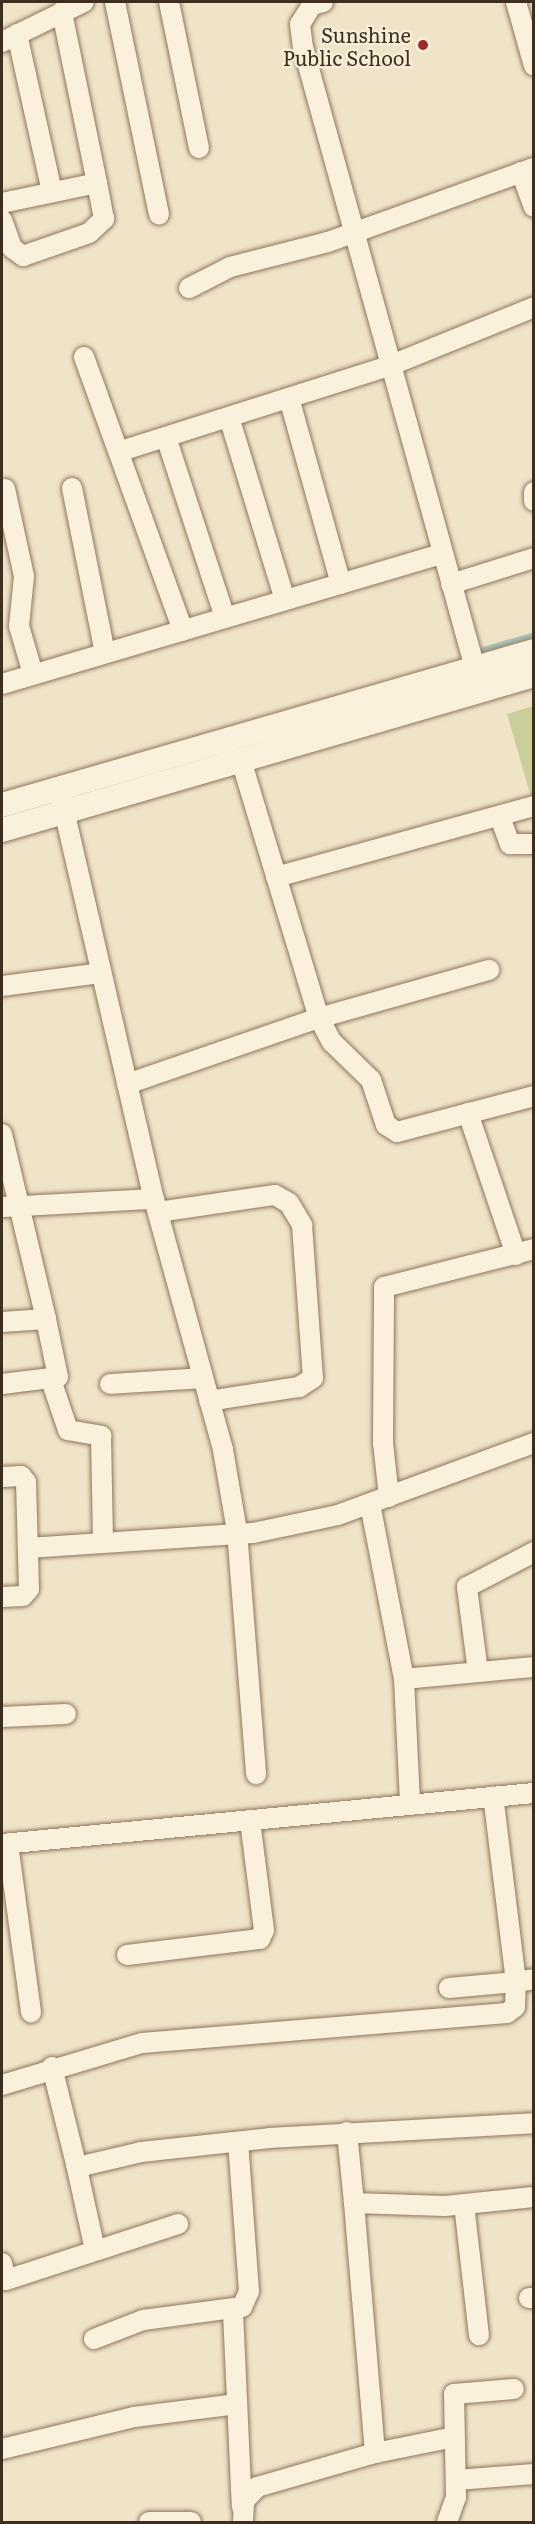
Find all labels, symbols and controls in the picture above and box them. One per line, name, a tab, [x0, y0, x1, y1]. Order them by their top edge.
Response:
place label: Sunshine Public School	[283, 22, 411, 69]
marker: Sunshine Public School	[416, 38, 430, 52]

